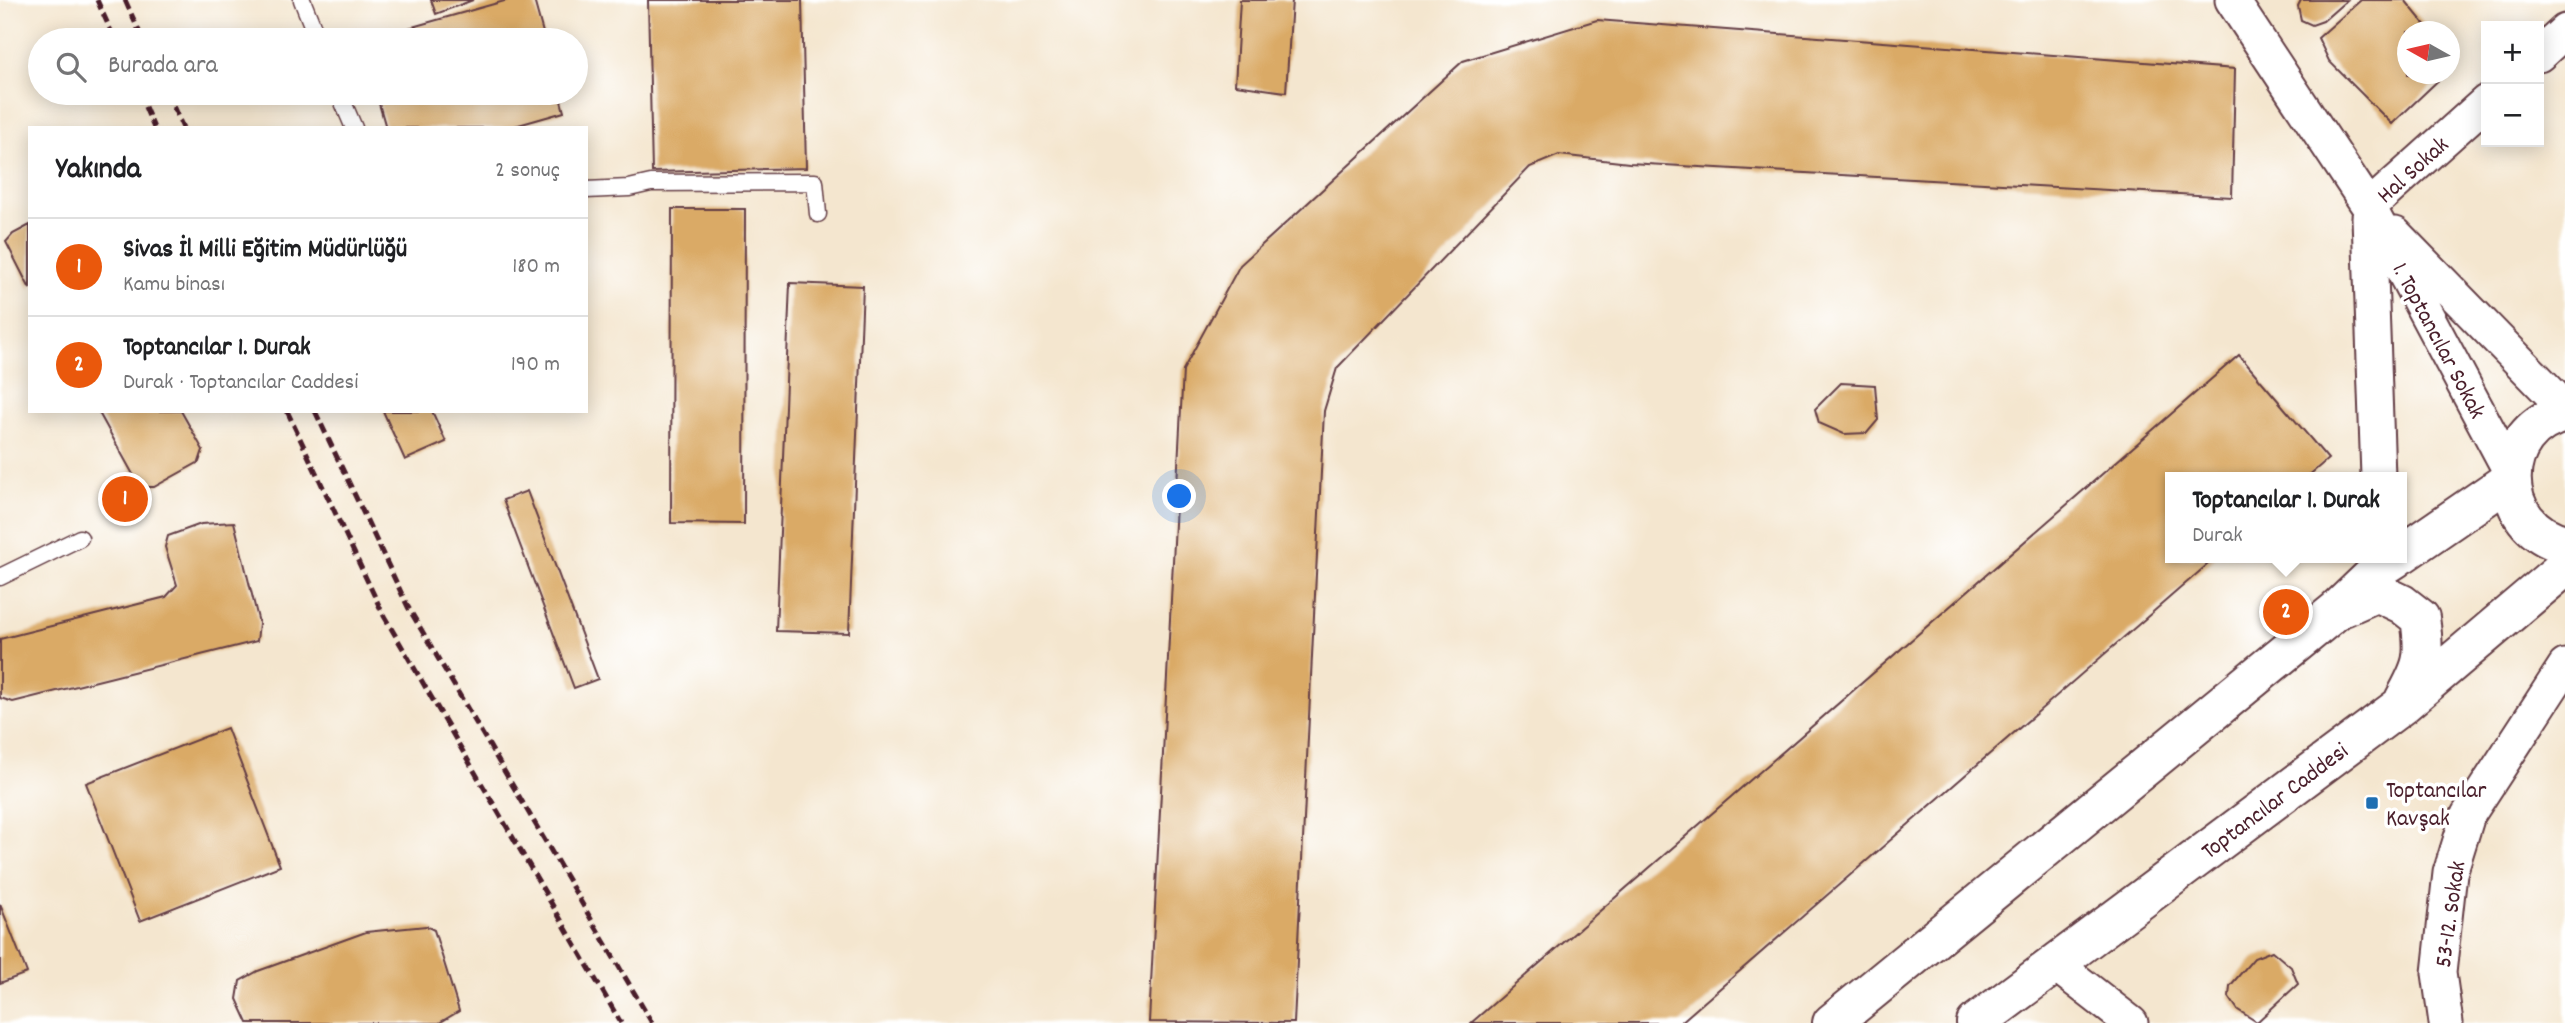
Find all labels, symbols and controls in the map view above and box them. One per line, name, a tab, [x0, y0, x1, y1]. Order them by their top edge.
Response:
north arrow	[2397, 21, 2460, 84]
map controls	[2481, 21, 2544, 147]
button: +	[2481, 21, 2544, 84]
search box	[28, 28, 588, 105]
icon: search	[52, 48, 90, 86]
text: Burada ara	[108, 48, 218, 85]
button: −	[2481, 84, 2544, 147]
street label: Hal Sokak	[2370, 130, 2458, 213]
text: Yakında	[56, 150, 141, 193]
text: 2 sonuç	[495, 155, 560, 188]
text: Sivas İl Milli Eğitim Müdürlüğü	[123, 232, 407, 269]
text: 1	[76, 251, 82, 284]
text: 180 m	[512, 251, 560, 284]
street label: 1. Toptancılar Sokak	[2382, 257, 2493, 426]
text: Kamu binası	[123, 269, 225, 302]
text: Toptancılar 1. Durak	[123, 330, 311, 367]
text: 2	[74, 349, 84, 382]
text: 190 m	[511, 349, 560, 382]
text: Durak · Toptancılar Caddesi	[123, 367, 358, 400]
popup	[2165, 472, 2407, 563]
pin: 1	[102, 473, 148, 525]
your location	[1162, 479, 1196, 513]
text: Toptancılar 1. Durak	[2192, 483, 2380, 520]
text: Durak	[2192, 520, 2243, 553]
pin: 2	[2263, 586, 2309, 638]
street label: Toptancılar Caddesi	[2195, 736, 2357, 869]
place label: Toptancılar Kavşak	[2386, 775, 2486, 837]
marker: Toptancılar Kavşak	[2364, 795, 2380, 811]
street label: 53-12. Sokak	[2428, 859, 2476, 970]

